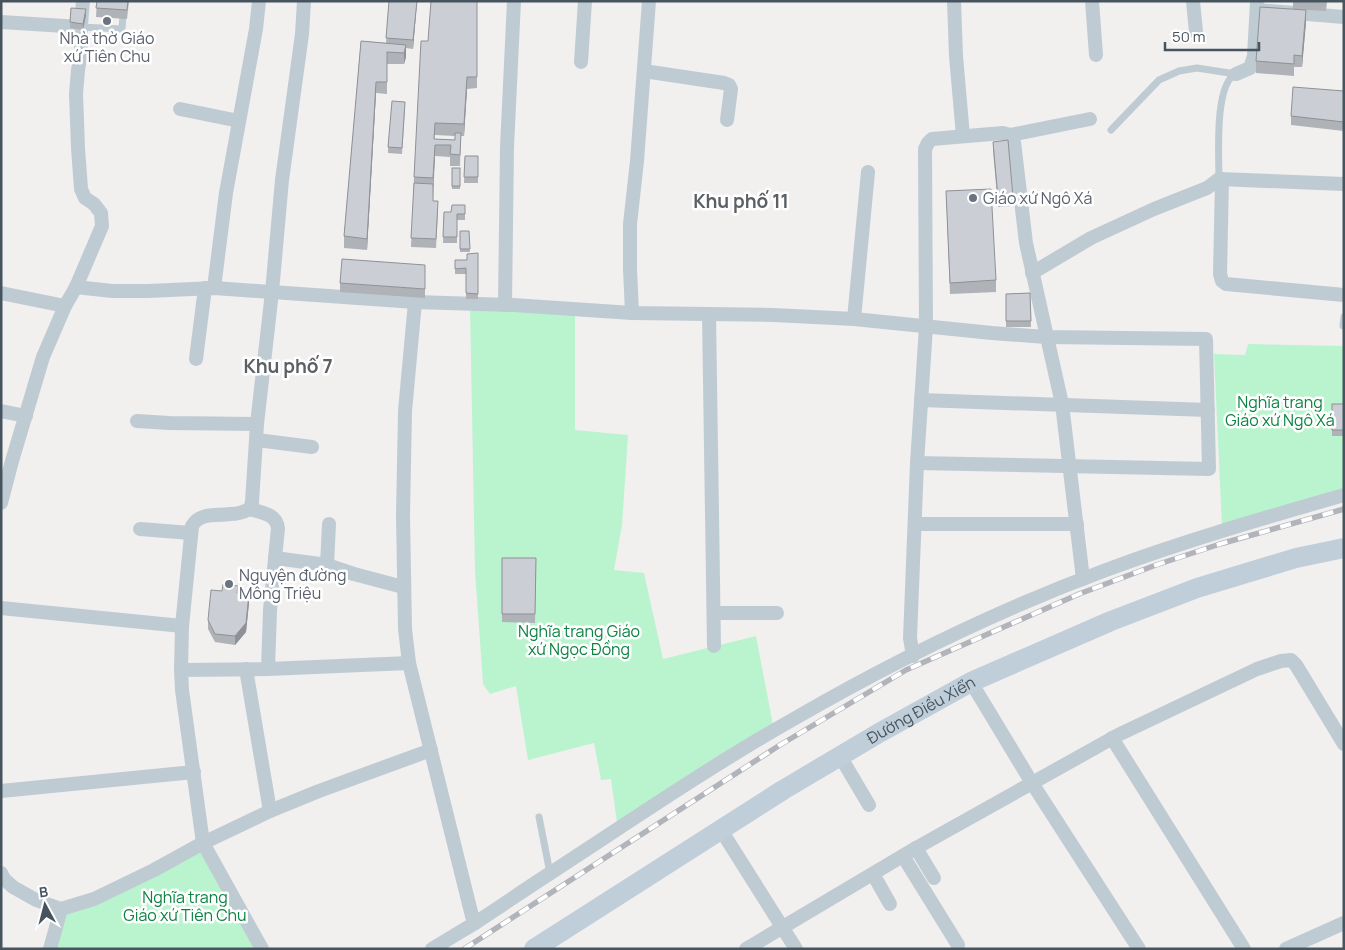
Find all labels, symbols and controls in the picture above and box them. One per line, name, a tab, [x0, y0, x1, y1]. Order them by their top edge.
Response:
marker: Nhà thờ Giáo xứ Tiên Chu	[101, 15, 113, 27]
scale bar	[1165, 20, 1259, 52]
text: 50 m	[1172, 26, 1206, 47]
place label: Nhà thờ Giáo xứ Tiên Chu	[60, 27, 154, 67]
place label: Giáo xứ Ngô Xá	[983, 187, 1092, 209]
district label: Khu phố 11	[693, 188, 789, 214]
marker: Giáo xứ Ngô Xá	[967, 192, 979, 204]
district label: Khu phố 7	[243, 353, 333, 379]
park label: Nghĩa trang Giáo xứ Ngô Xá	[1225, 391, 1335, 431]
place label: Nguyện đường Mông Triệu	[239, 564, 347, 604]
marker: Nguyện đường Mông Triệu	[223, 578, 235, 590]
park label: Nghĩa trang Giáo xứ Ngọc Đồng	[518, 620, 640, 660]
street label: Đường Điều Xiển	[863, 671, 979, 749]
north arrow	[20, 880, 70, 930]
text: B	[38, 882, 49, 902]
park label: Nghĩa trang Giáo xứ Tiên Chu	[123, 886, 247, 926]

